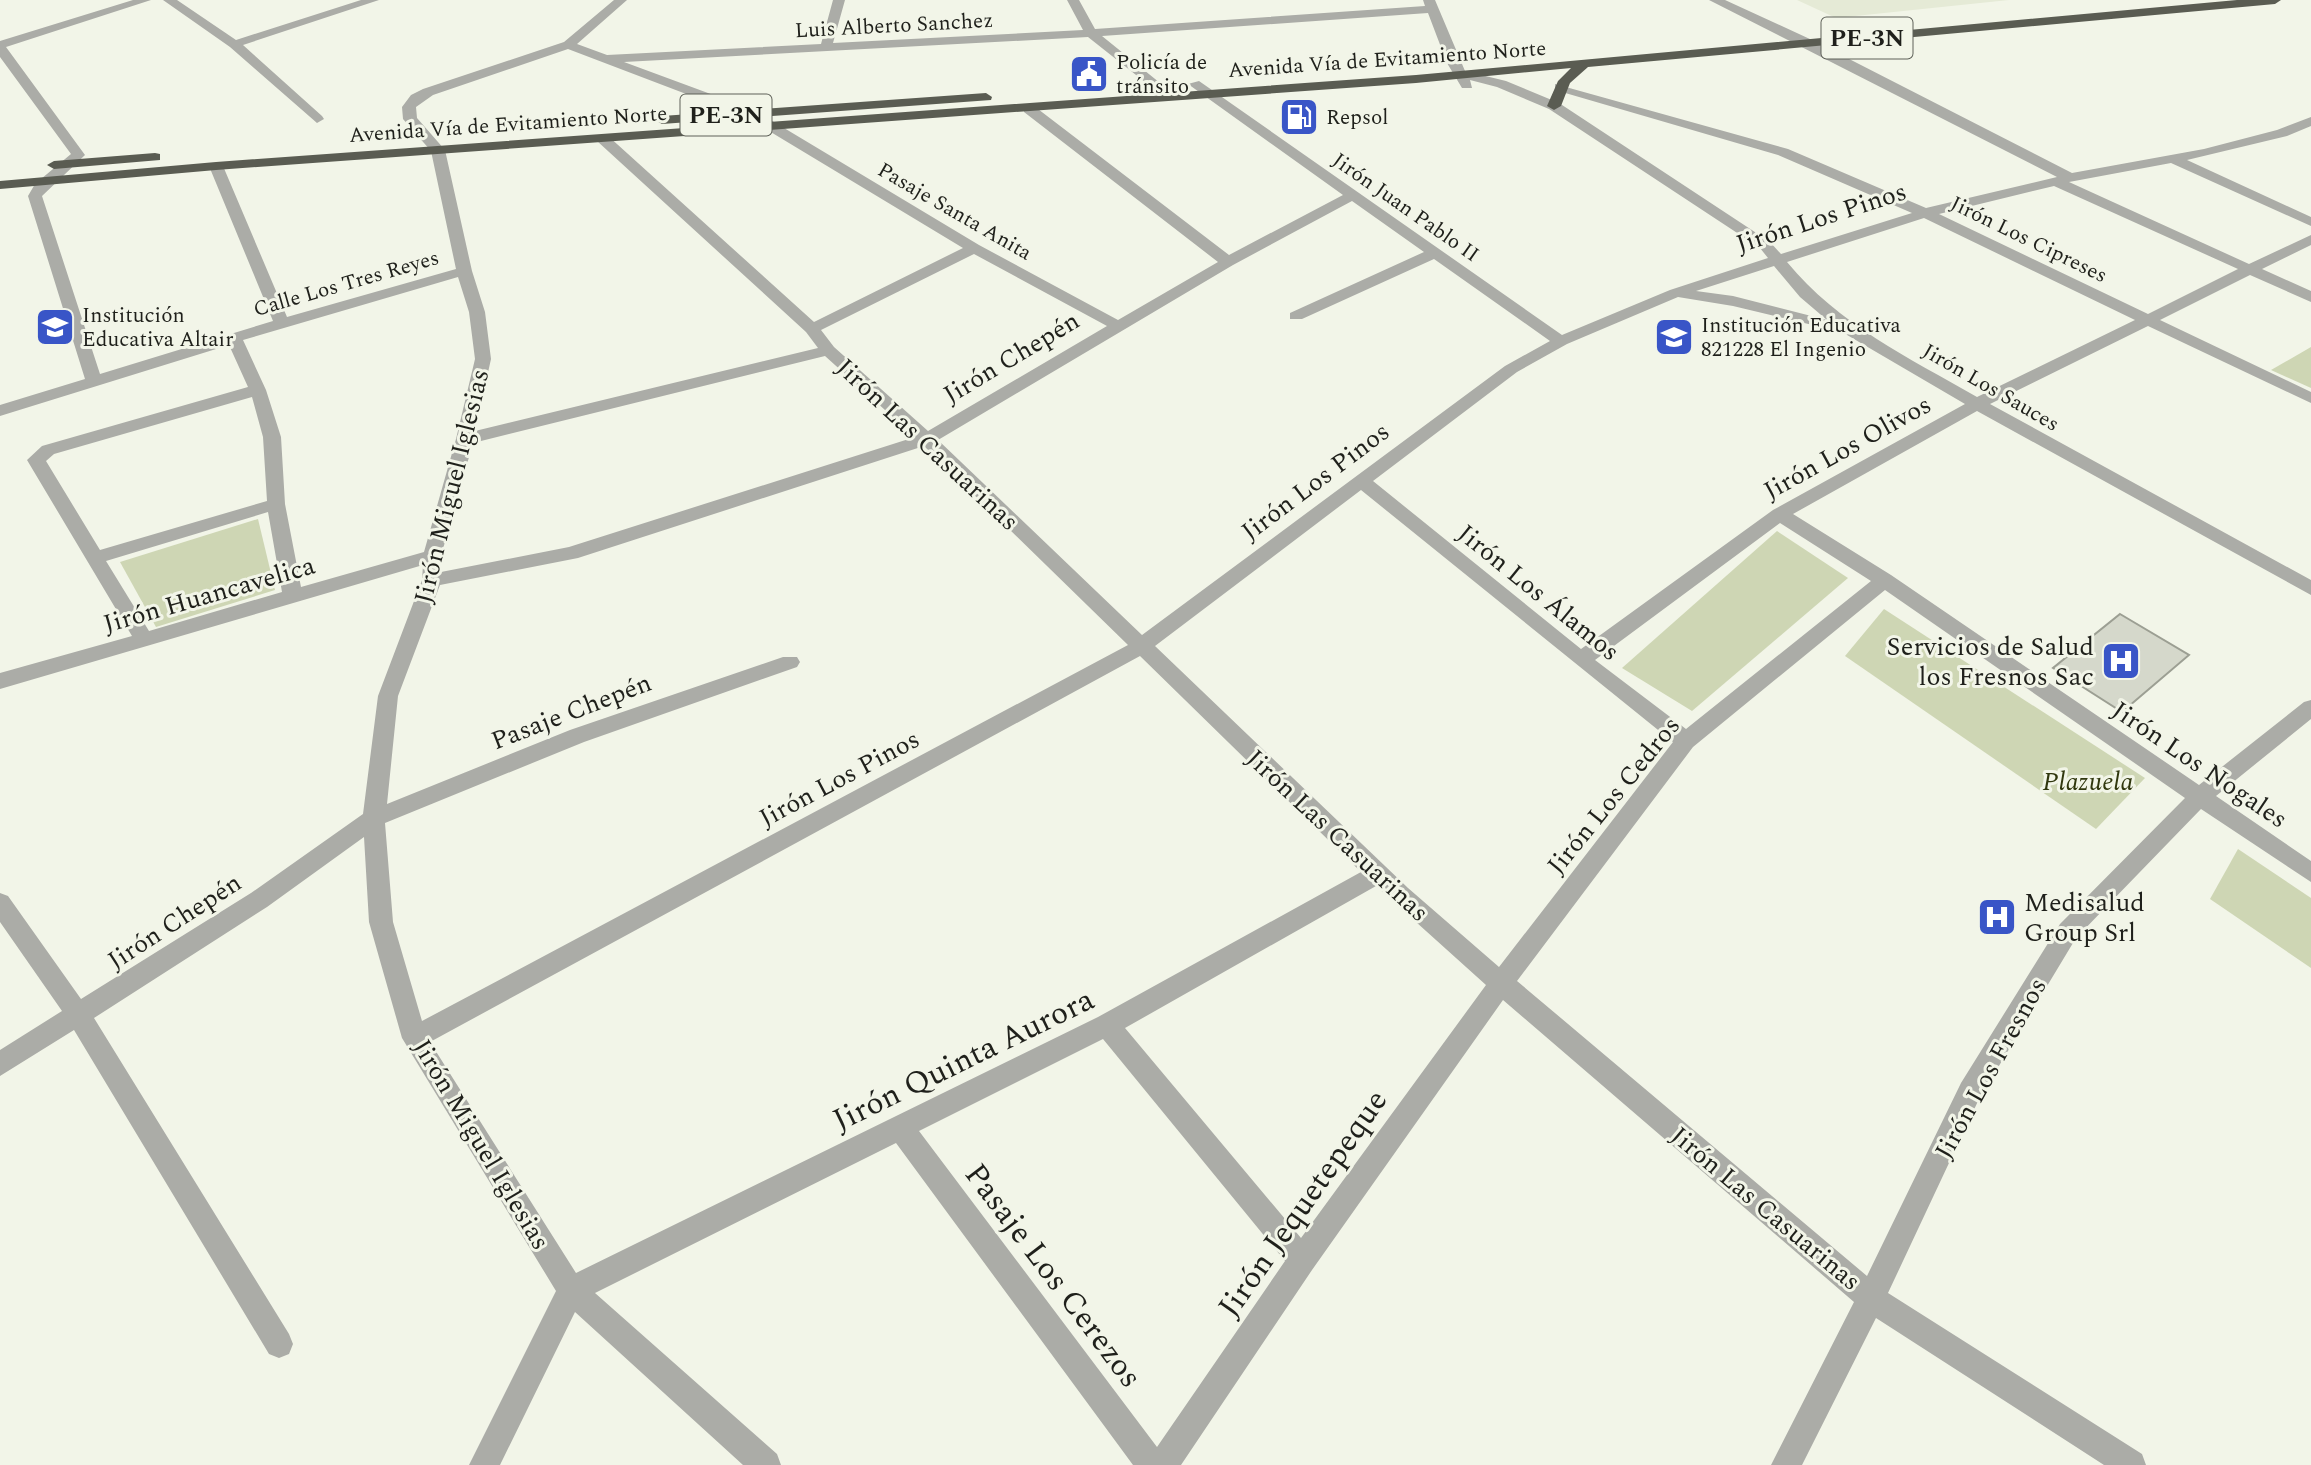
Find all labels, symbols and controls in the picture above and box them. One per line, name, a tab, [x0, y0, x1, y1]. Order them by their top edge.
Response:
street label: Luis Alberto Sanchez	[794, 5, 994, 47]
road number: PE-3N	[1822, 18, 1912, 58]
street label: Avenida Vía de Evitamiento Norte	[1227, 33, 1547, 87]
place label: Policía de tránsito	[1116, 47, 1207, 103]
public building icon: Policía de tránsito	[1068, 53, 1110, 95]
road number: PE-3N	[680, 94, 772, 135]
fuel station icon: Repsol	[1278, 96, 1320, 138]
street label: Avenida Vía de Evitamiento Norte	[348, 98, 668, 152]
place label: Repsol	[1326, 102, 1389, 134]
street label: Jirón Juan Pablo II	[1325, 145, 1486, 271]
street label: Pasaje Santa Anita	[871, 155, 1038, 270]
street label: Jirón Los Pinos	[1731, 172, 1912, 264]
street label: Jirón Los Cipreses	[1945, 188, 2112, 292]
street label: Calle Los Tres Reyes	[250, 242, 443, 326]
place label: Institución Educativa Altair	[82, 300, 233, 356]
street label: Jirón Chepén	[936, 301, 1087, 414]
school or university icon: Institución Educativa Altair	[34, 306, 76, 348]
place label: Institución Educativa 821228 El Ingenio	[1701, 310, 1902, 366]
school or university icon: Institución Educativa 821228 El Ingenio	[1653, 316, 1695, 358]
street label: Jirón Los Sauces	[1916, 336, 2065, 440]
street label: Jirón Las Casuarinas	[826, 349, 1028, 541]
street label: Jirón Miguel Iglesias	[404, 365, 500, 608]
street label: Jirón Los Olivos	[1756, 385, 1939, 511]
street label: Jirón Los Pinos	[1233, 412, 1398, 551]
street label: Jirón Los Álamos	[1448, 514, 1628, 671]
street label: Jirón Huancavelica	[99, 546, 320, 644]
place label: Servicios de Salud los Fresnos Sac	[1886, 627, 2094, 697]
hospital icon: Servicios de Salud los Fresnos Sac	[2100, 640, 2142, 682]
street label: Pasaje Chepén	[485, 663, 657, 761]
street label: Jirón Los Nogales	[2103, 691, 2296, 839]
street label: Jirón Los Cedros	[1537, 708, 1690, 884]
street label: Jirón Los Pinos	[752, 720, 927, 838]
street label: Jirón Las Casuarinas	[1236, 740, 1438, 932]
park label: Plazuela	[2043, 762, 2133, 802]
street label: Jirón Chepén	[99, 863, 250, 980]
place label: Medisalud Group Srl	[2024, 883, 2145, 953]
hospital icon: Medisalud Group Srl	[1976, 896, 2018, 938]
street label: Jirón Los Fresnos	[1924, 970, 2057, 1166]
street label: Jirón Quinta Aurora	[824, 975, 1103, 1145]
street label: Jirón Miguel Iglesias	[402, 1031, 560, 1258]
street label: Jirón Jequetepeque	[1206, 1079, 1401, 1328]
street label: Jirón Las Casuarinas	[1661, 1117, 1870, 1301]
street label: Pasaje Los Cerezos	[952, 1153, 1154, 1399]

